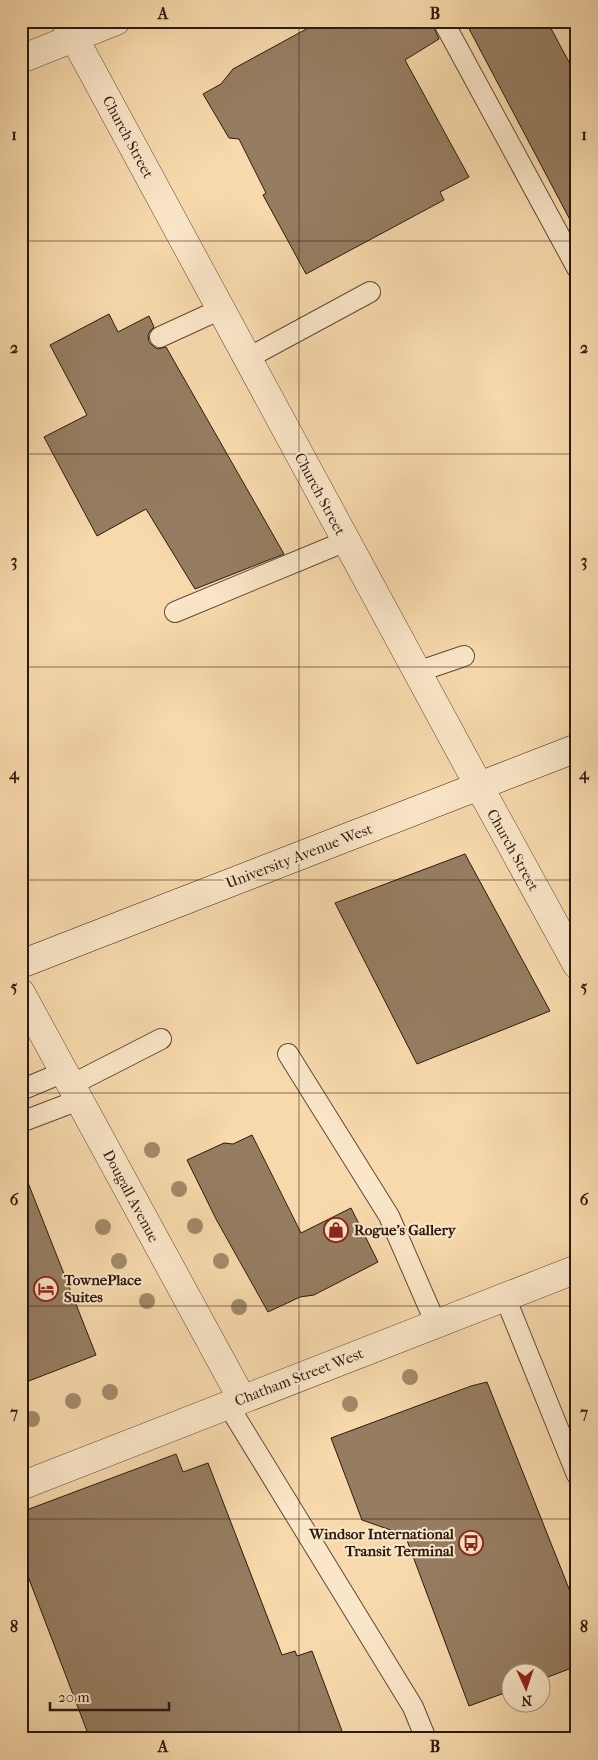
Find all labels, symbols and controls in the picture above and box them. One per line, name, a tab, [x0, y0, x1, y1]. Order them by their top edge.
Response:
text: A	[157, 4, 169, 23]
text: B	[430, 4, 440, 23]
street label: Church Street	[99, 93, 158, 182]
text: 1	[11, 125, 17, 144]
text: 1	[581, 125, 587, 144]
text: 2	[10, 338, 18, 357]
text: 2	[580, 338, 588, 357]
street label: Church Street	[291, 450, 350, 539]
text: 3	[11, 551, 17, 571]
text: 3	[581, 551, 587, 571]
text: 4	[8, 764, 20, 784]
text: 4	[578, 764, 590, 784]
street label: Church Street	[483, 806, 543, 895]
street label: University Avenue West	[223, 819, 375, 892]
text: 5	[11, 977, 18, 996]
text: 5	[581, 977, 588, 996]
street label: Dougall Avenue	[99, 1147, 163, 1246]
text: 6	[10, 1190, 19, 1209]
text: 6	[580, 1190, 589, 1209]
shop icon: Rogue's Gallery	[323, 1217, 349, 1243]
place label: Rogue's Gallery	[354, 1221, 457, 1239]
place label: TownePlace Suites	[63, 1271, 142, 1306]
hotel icon: TownePlace Suites	[33, 1276, 59, 1302]
street label: Chatham Street West	[232, 1344, 367, 1410]
text: 7	[9, 1403, 18, 1422]
text: 7	[579, 1403, 588, 1422]
place label: Windsor International Transit Terminal	[308, 1525, 455, 1560]
bus stop icon: Windsor International Transit Terminal	[458, 1530, 484, 1556]
text: 8	[10, 1617, 18, 1636]
text: 8	[580, 1617, 588, 1636]
north arrow	[500, 1662, 550, 1712]
scale bar	[50, 1680, 169, 1712]
text: 20 m	[58, 1688, 90, 1706]
text: N	[521, 1692, 532, 1709]
text: A	[157, 1737, 169, 1756]
text: B	[430, 1737, 440, 1756]

